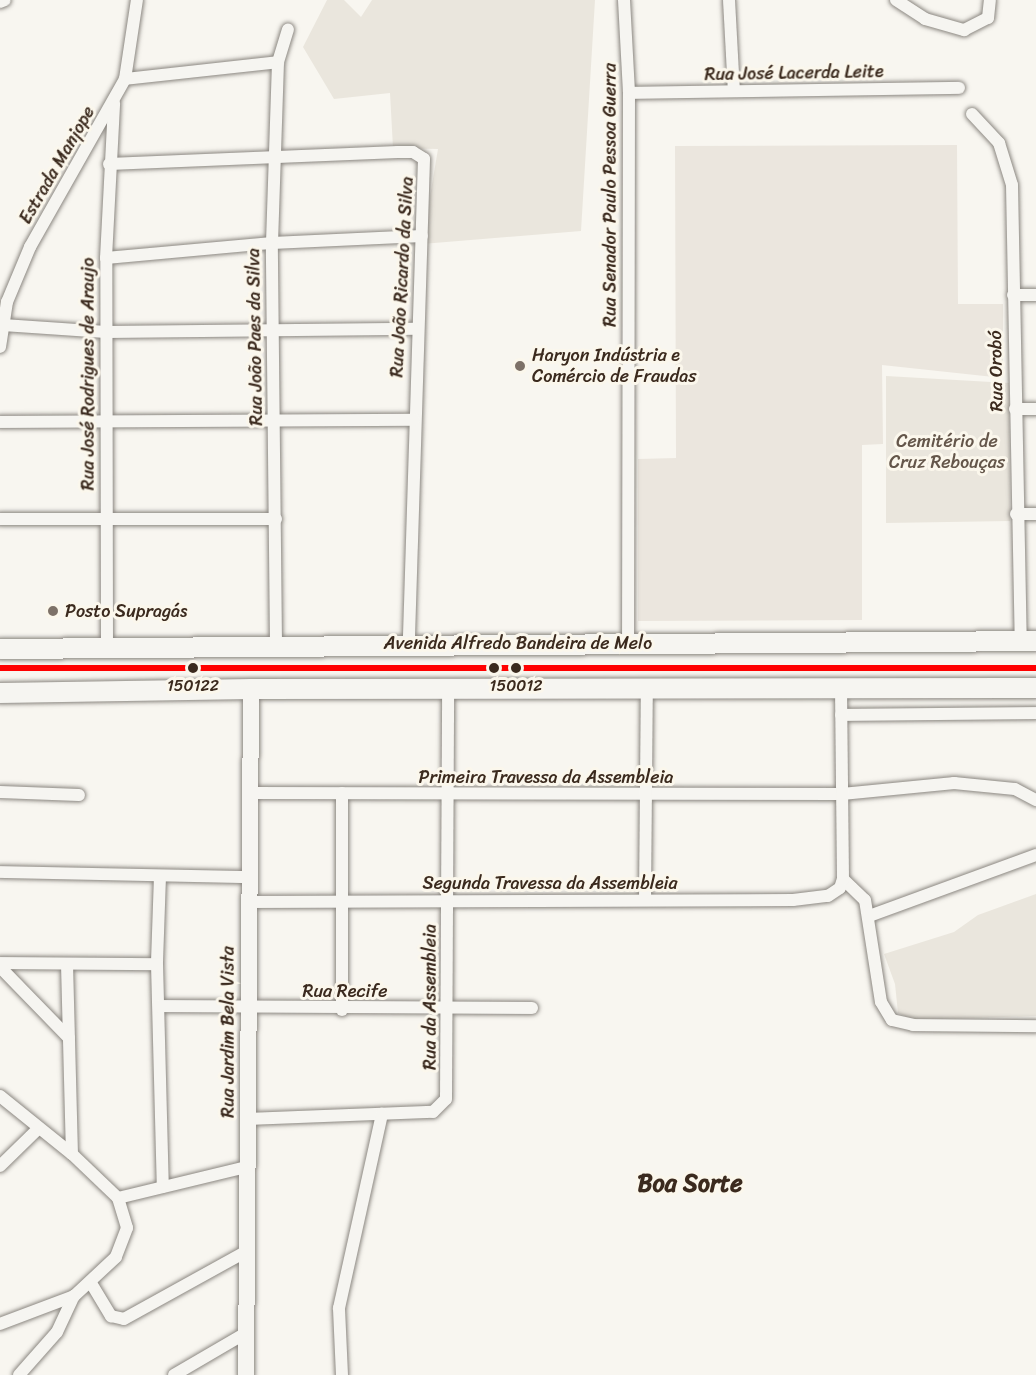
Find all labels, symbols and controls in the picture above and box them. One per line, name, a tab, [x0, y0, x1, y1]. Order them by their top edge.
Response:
street label: Rua José Lacerda Leite	[704, 61, 884, 85]
street label: Rua Senador Paulo Pessoa Guerra	[599, 62, 621, 328]
street label: Estrada Manjope	[15, 102, 99, 228]
street label: Rua João Ricardo da Silva	[386, 176, 418, 378]
street label: Rua João Paes da Silva	[243, 247, 267, 427]
street label: Rua José Rodrigues de Araujo	[77, 258, 99, 490]
street label: Rua Orobó	[984, 330, 1008, 412]
place label: Haryon Indústria e Comércio de Fraudas	[532, 345, 696, 388]
marker: Haryon Indústria e Comércio de Fraudas	[513, 359, 527, 373]
park label: Cemitério de Cruz Rebouças	[889, 431, 1005, 474]
place label: Posto Supragás	[65, 600, 188, 622]
marker: Posto Supragás	[46, 604, 60, 618]
street label: Avenida Alfredo Bandeira de Melo	[384, 632, 652, 654]
marker: 150122	[187, 662, 199, 674]
unlabelled marker	[488, 662, 500, 674]
marker: 150012	[510, 662, 522, 674]
place label: 150122	[167, 676, 219, 696]
place label: 150012	[490, 676, 542, 696]
street label: Primeira Travessa da Assembleia	[417, 766, 675, 788]
street label: Segunda Travessa da Assembleia	[422, 872, 678, 894]
street label: Rua da Assembleia	[419, 923, 441, 1071]
street label: Rua Jardim Bela Vista	[217, 946, 239, 1118]
street label: Rua Recife	[303, 980, 387, 1002]
district label: Boa Sorte	[637, 1170, 743, 1198]

